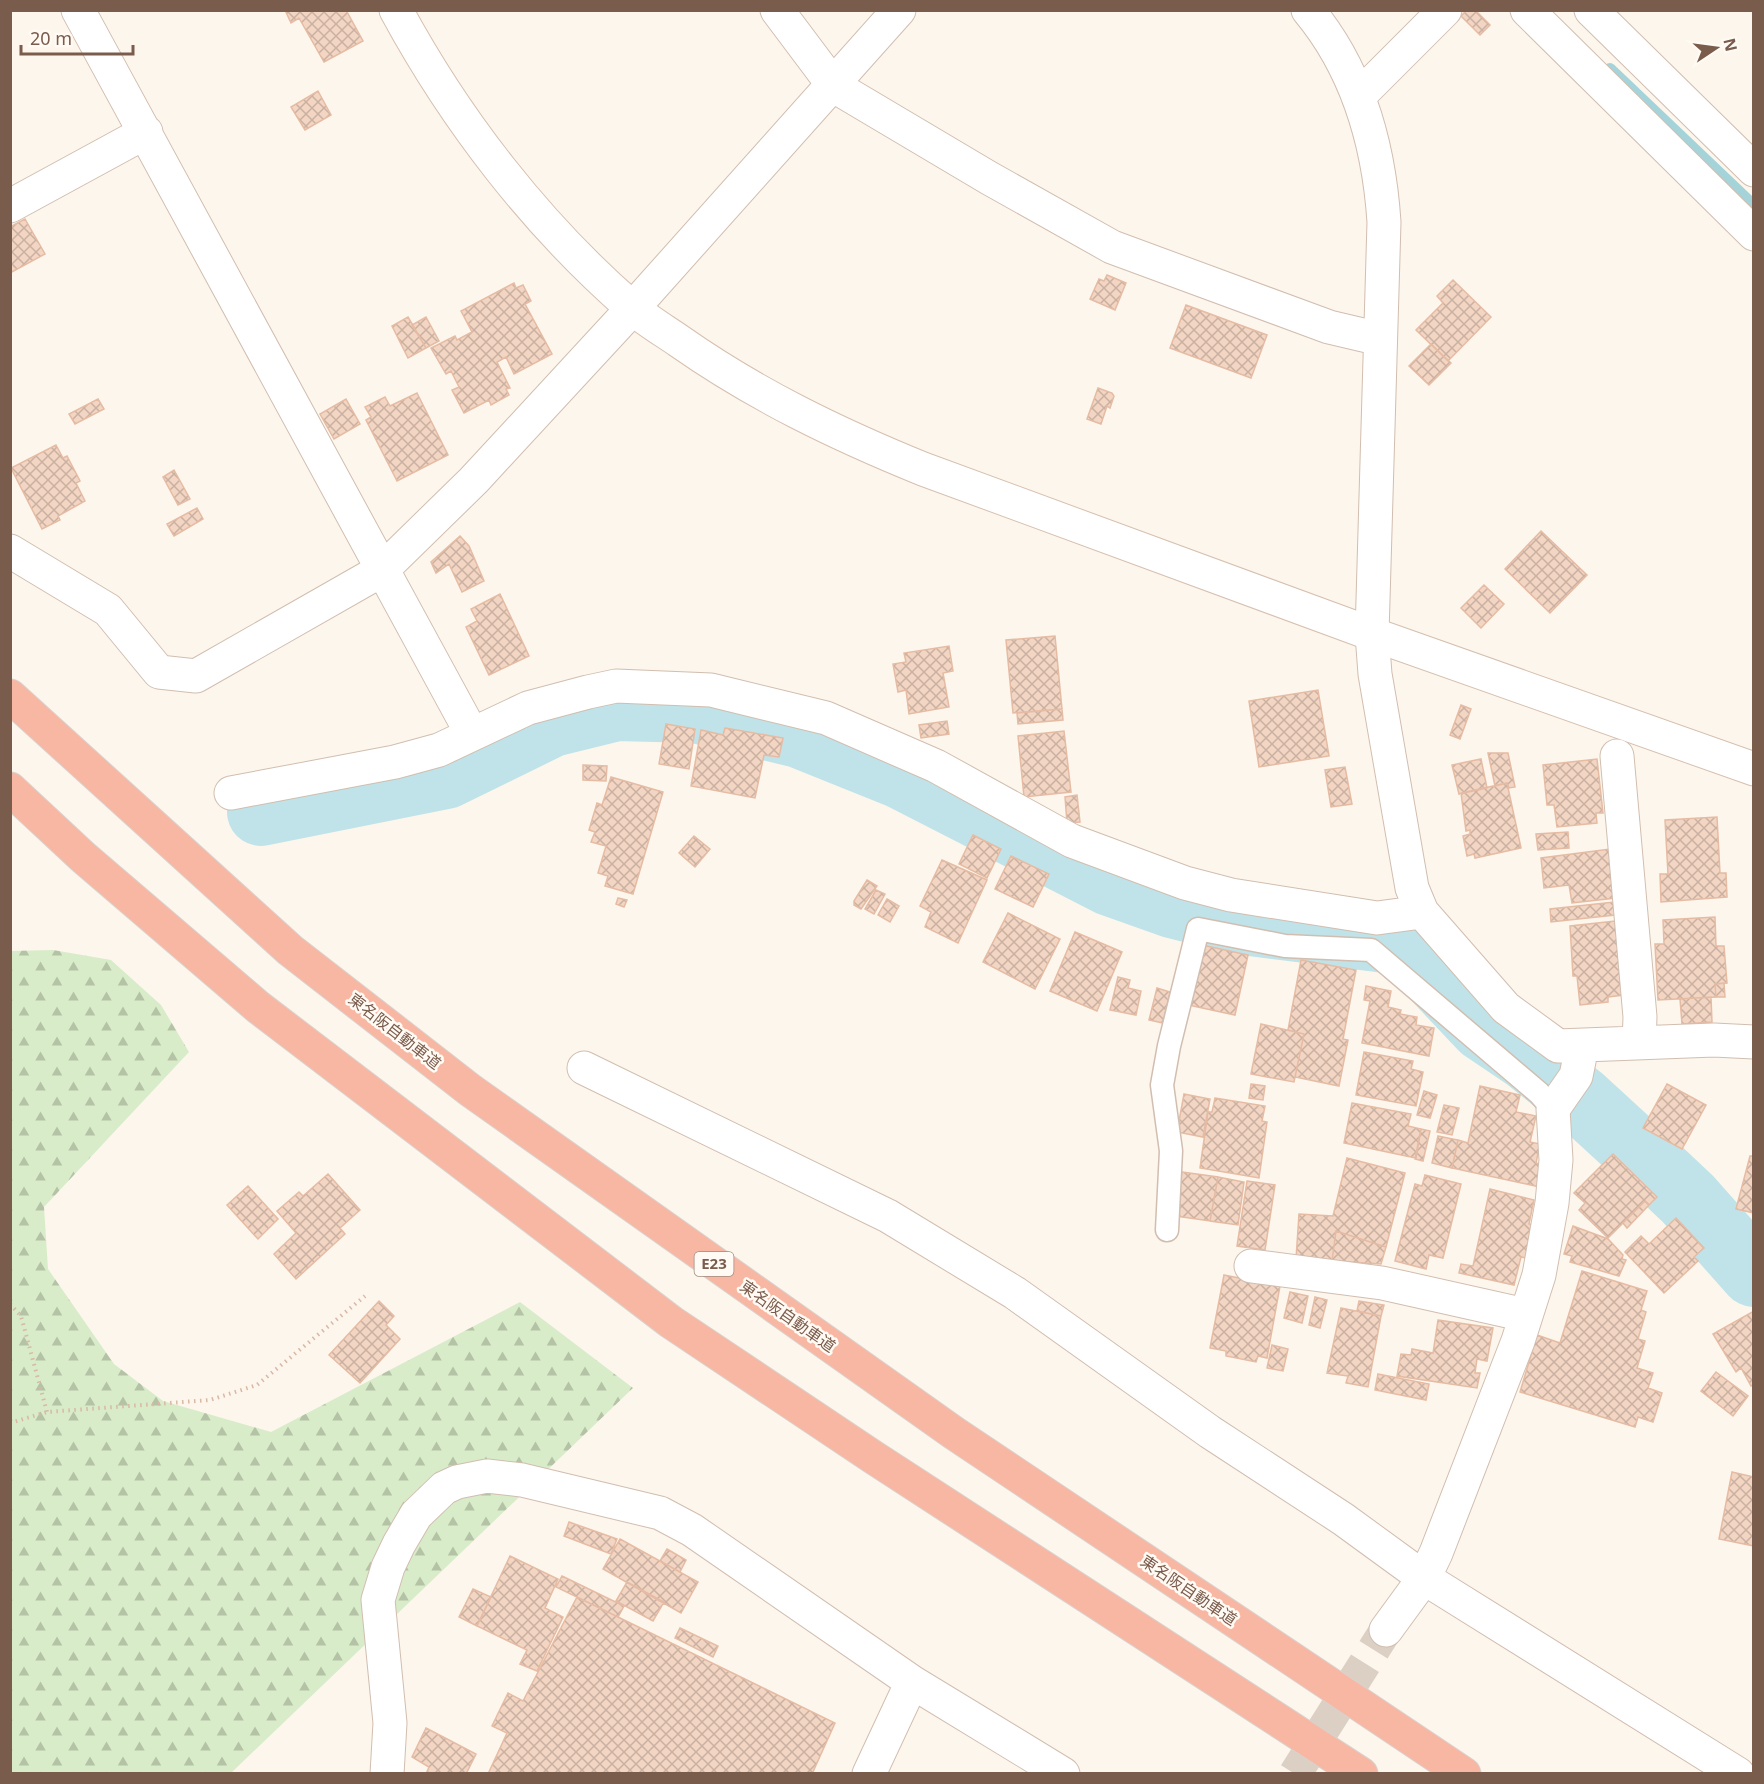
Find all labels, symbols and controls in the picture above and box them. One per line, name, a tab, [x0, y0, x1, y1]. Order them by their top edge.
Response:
scale bar	[21, 18, 134, 56]
north arrow	[1686, 18, 1746, 78]
text: 20 m	[30, 26, 72, 50]
text: N	[1718, 36, 1743, 53]
street label: 東名阪自動車道	[344, 988, 446, 1074]
road number: E23	[694, 1252, 734, 1276]
street label: 東名阪自動車道	[736, 1275, 840, 1357]
street label: 東名阪自動車道	[1136, 1550, 1242, 1630]

